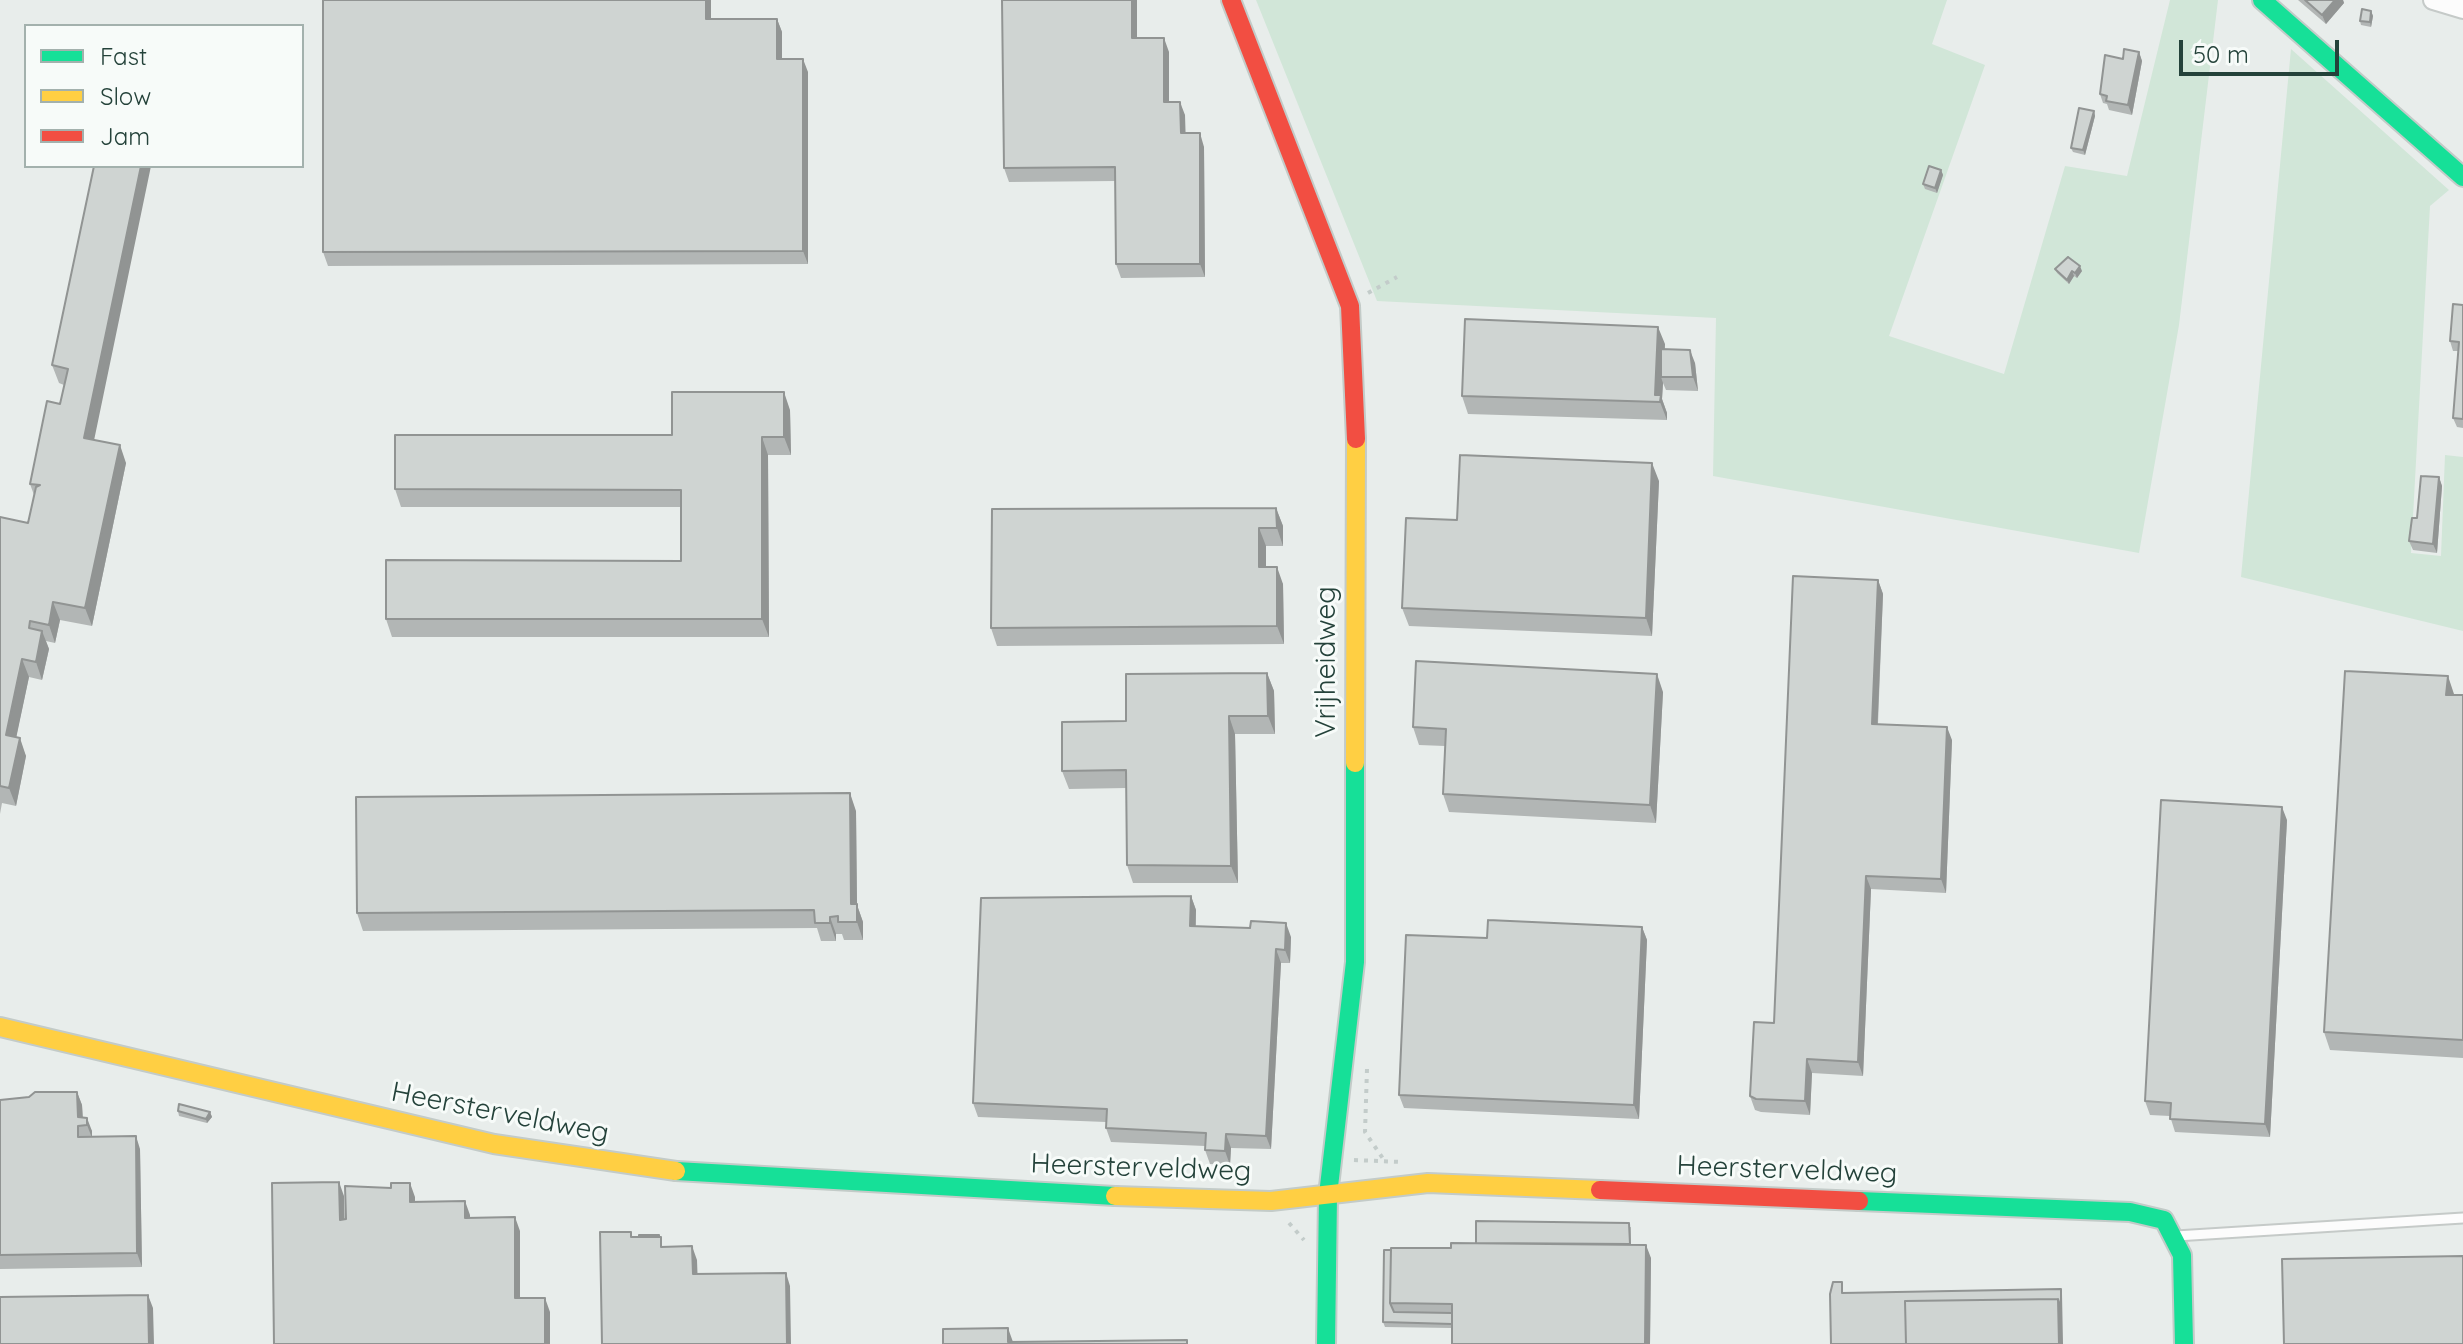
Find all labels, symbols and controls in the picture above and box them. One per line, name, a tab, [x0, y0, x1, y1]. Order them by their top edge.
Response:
legend	[24, 24, 304, 168]
scale bar	[2183, 24, 2343, 74]
text: 50 m	[2193, 39, 2249, 69]
text: Fast	[100, 41, 147, 71]
text: Slow	[100, 81, 151, 111]
text: Jam	[100, 121, 150, 151]
street label: Vrijheidweg	[1310, 586, 1344, 738]
street label: Heersterveldweg	[388, 1075, 612, 1151]
street label: Heersterveldweg	[1030, 1147, 1252, 1189]
street label: Heersterveldweg	[1676, 1149, 1898, 1191]

